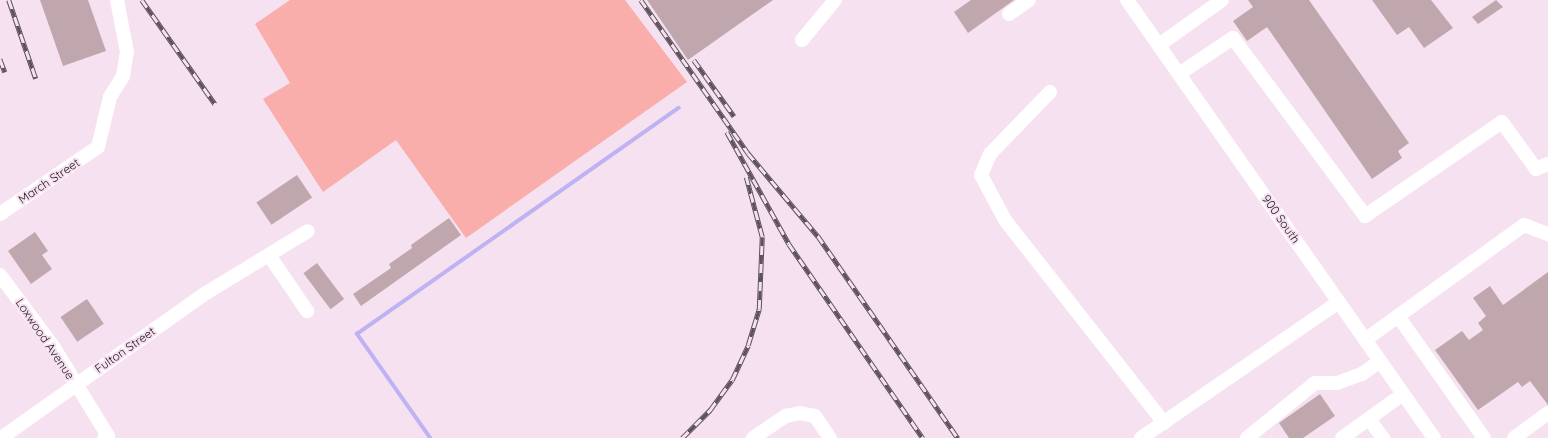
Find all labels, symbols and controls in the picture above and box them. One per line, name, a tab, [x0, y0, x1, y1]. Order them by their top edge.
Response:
street label: March Street	[16, 155, 82, 207]
street label: 900 South	[1259, 192, 1303, 246]
street label: Loxwood Avenue	[13, 296, 77, 382]
street label: Fulton Street	[92, 324, 158, 376]

